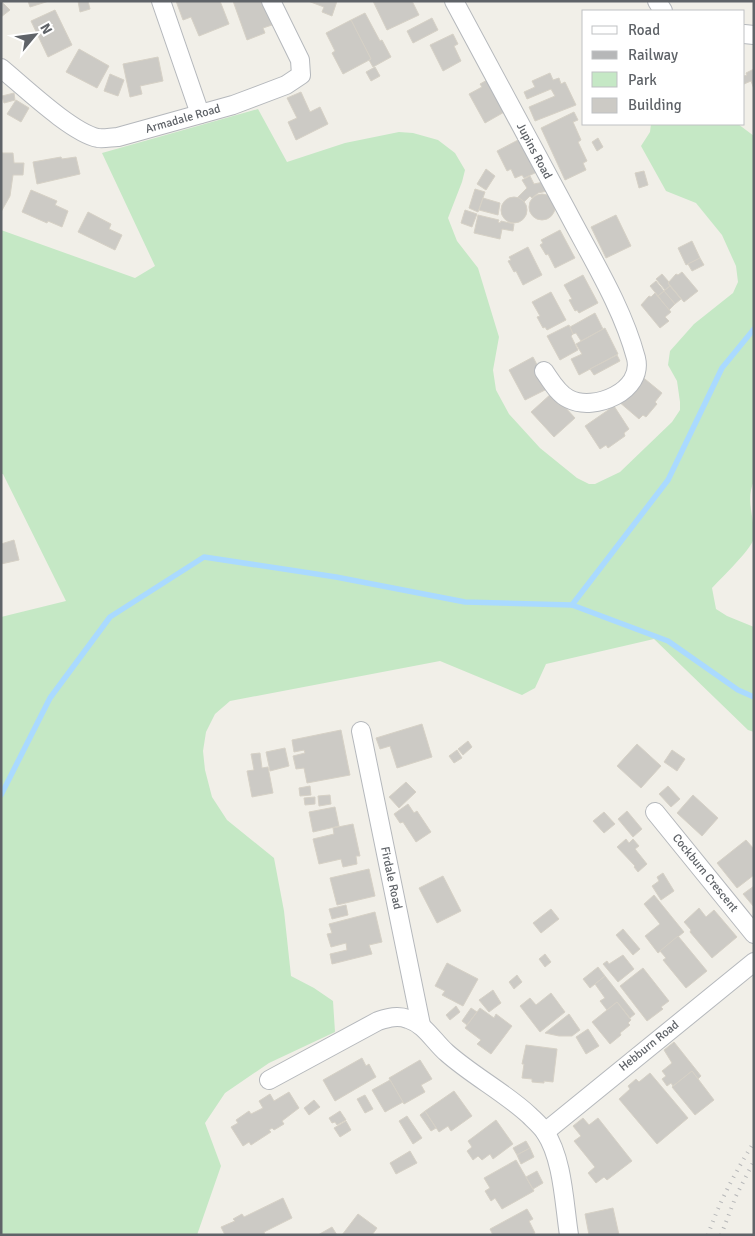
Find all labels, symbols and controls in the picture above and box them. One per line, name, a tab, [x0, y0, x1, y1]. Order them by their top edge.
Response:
north arrow	[10, 10, 60, 60]
legend	[582, 10, 745, 125]
text: N	[36, 21, 56, 37]
text: Road	[628, 21, 660, 39]
text: Railway	[628, 46, 678, 64]
text: Park	[628, 71, 657, 89]
text: Building	[628, 96, 682, 114]
street label: Armadale Road	[144, 101, 222, 137]
street label: Jupins Road	[513, 120, 555, 182]
street label: Cockburn Crescent	[669, 831, 741, 915]
street label: Firdale Road	[377, 845, 405, 911]
street label: Hebburn Road	[616, 1017, 682, 1075]

